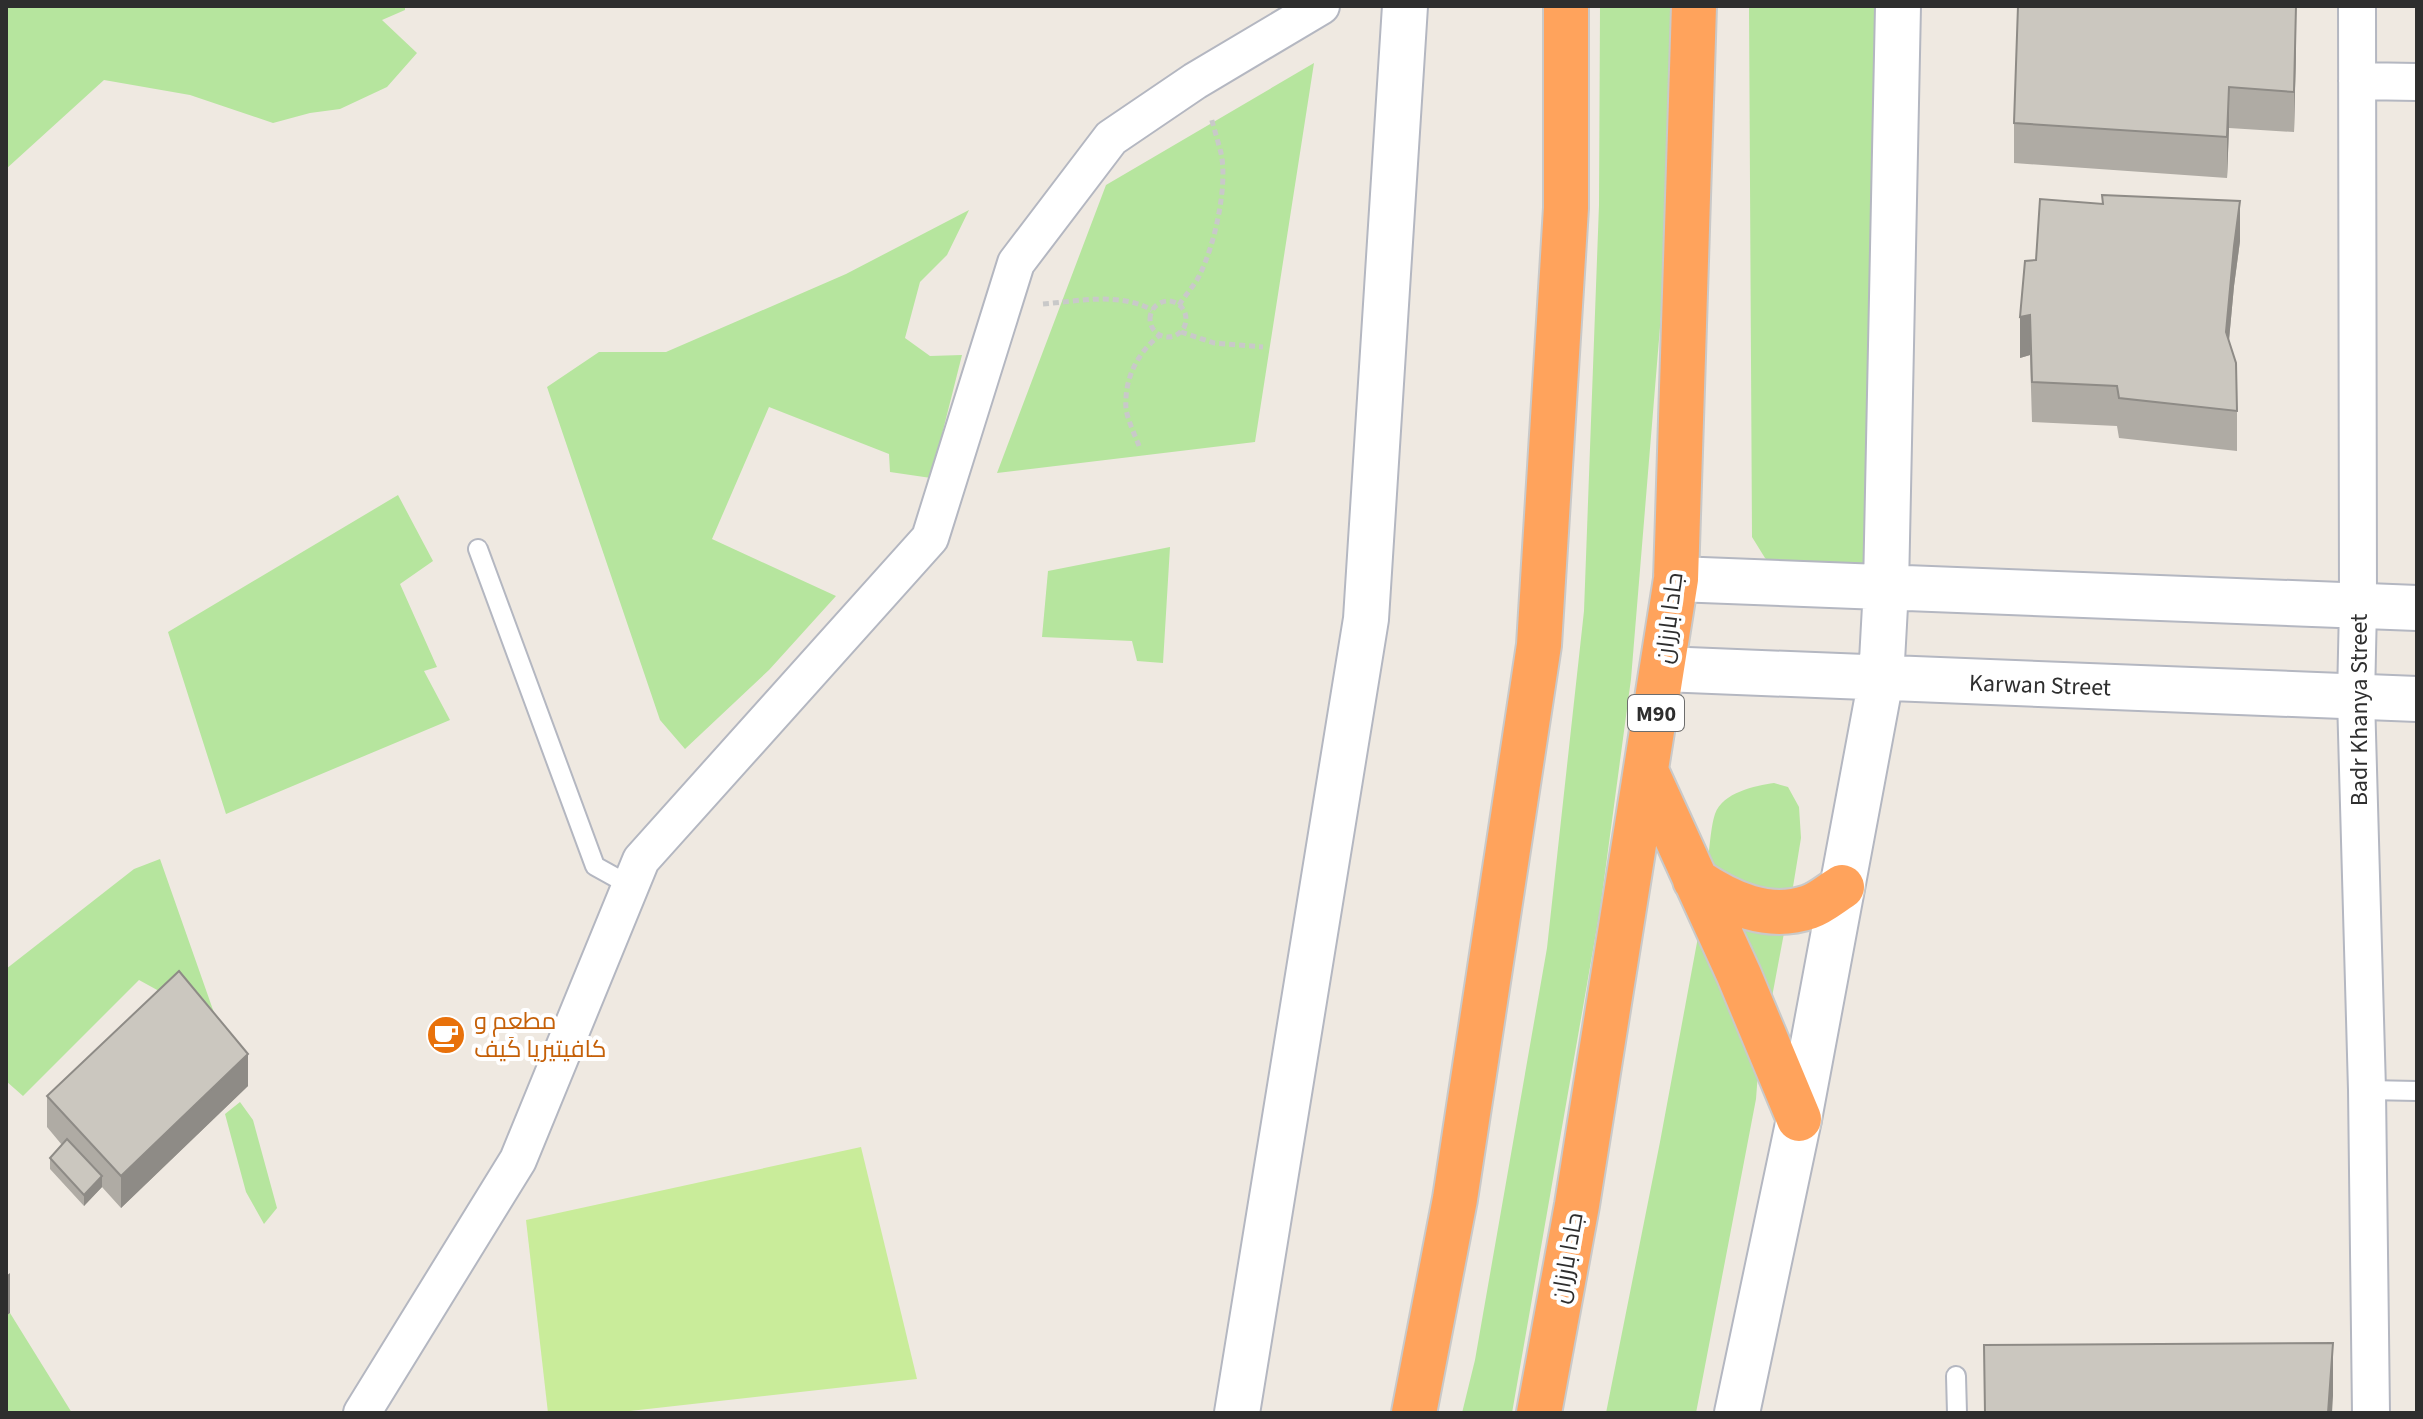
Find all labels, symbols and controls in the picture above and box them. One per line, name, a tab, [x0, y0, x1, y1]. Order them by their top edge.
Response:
street label: جادا بارزان	[1647, 570, 1692, 666]
street label: Badr Khanya Street	[2342, 614, 2377, 806]
street label: Karwan Street	[1968, 666, 2112, 705]
road number: M90	[1628, 695, 1684, 731]
place label: مطعم و كافيتيريا كَيف	[474, 1004, 607, 1067]
cafe icon: مطعم و كافيتيريا كَيف	[425, 1014, 467, 1056]
street label: جادا بارزان	[1542, 1210, 1593, 1306]

